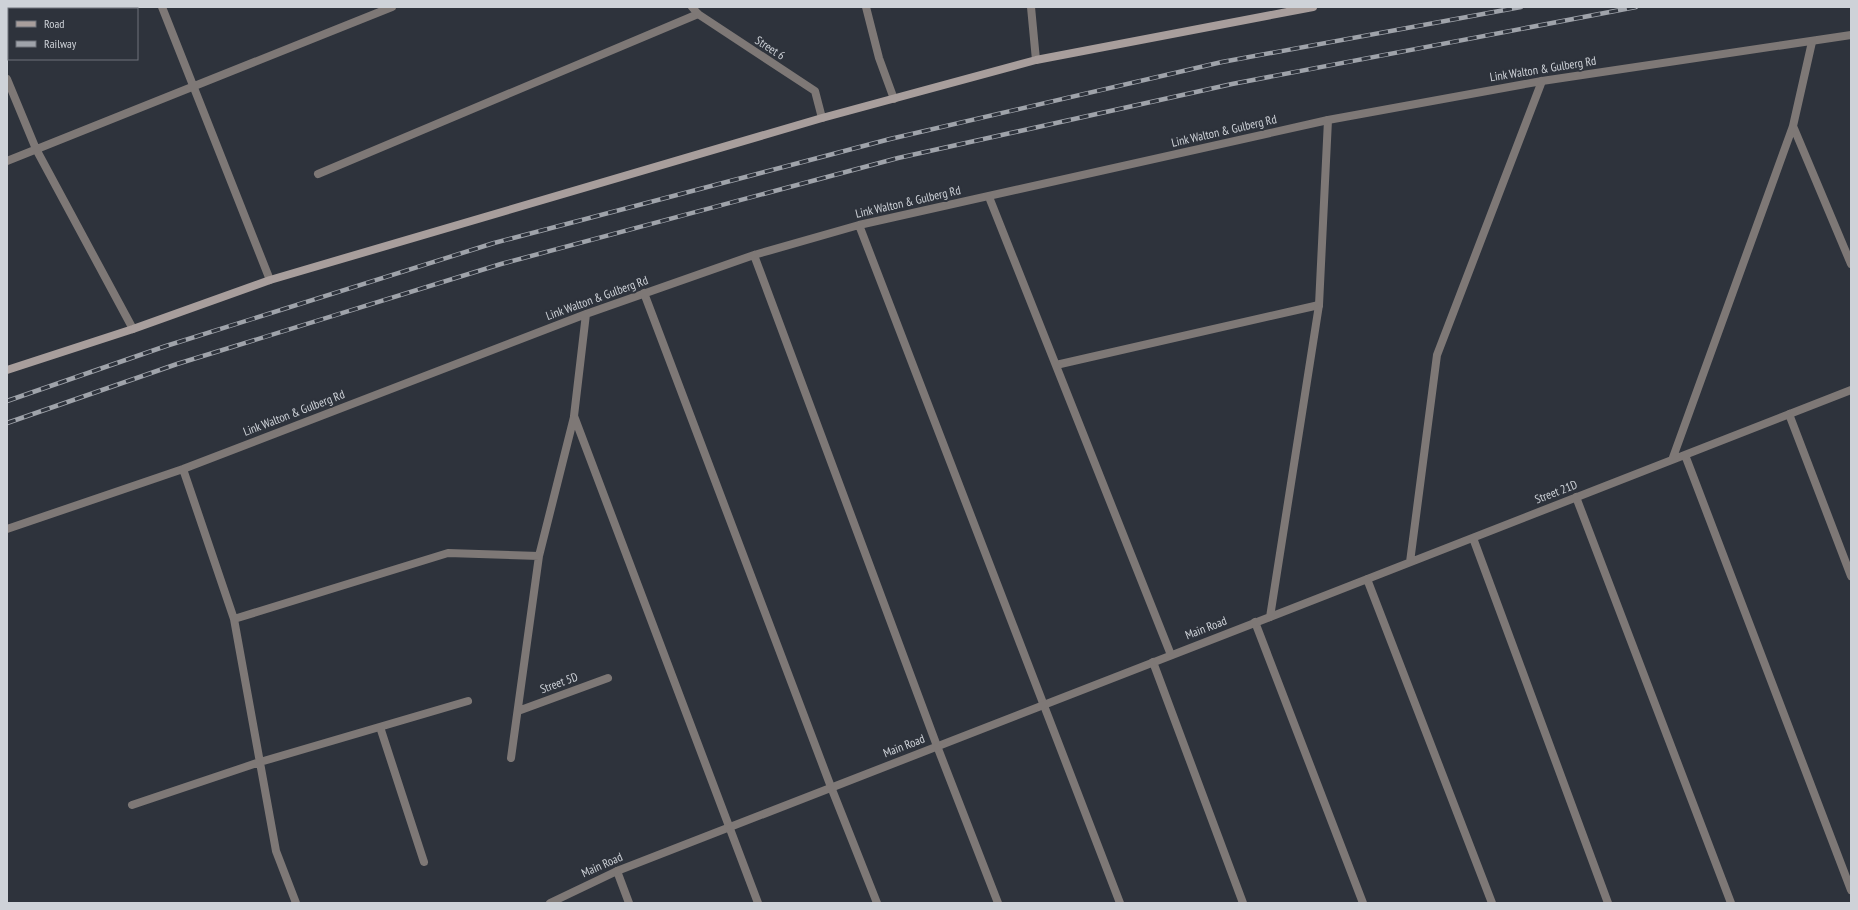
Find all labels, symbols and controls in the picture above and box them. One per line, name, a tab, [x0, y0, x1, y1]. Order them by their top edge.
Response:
legend	[8, 8, 138, 60]
text: Road	[44, 16, 64, 31]
street label: Street 6	[752, 32, 788, 63]
text: Railway	[44, 36, 77, 51]
street label: Link Walton & Gulberg Rd	[1489, 53, 1597, 84]
street label: Link Walton & Gulberg Rd	[1170, 111, 1278, 150]
street label: Link Walton & Gulberg Rd	[854, 182, 962, 221]
street label: Link Walton & Gulberg Rd	[544, 272, 650, 323]
street label: Link Walton & Gulberg Rd	[241, 386, 347, 439]
street label: Street 21D	[1532, 477, 1579, 507]
street label: Main Road	[1183, 613, 1229, 642]
street label: Street 5D	[538, 669, 580, 696]
street label: Main Road	[881, 731, 927, 760]
street label: Main Road	[579, 849, 625, 880]

